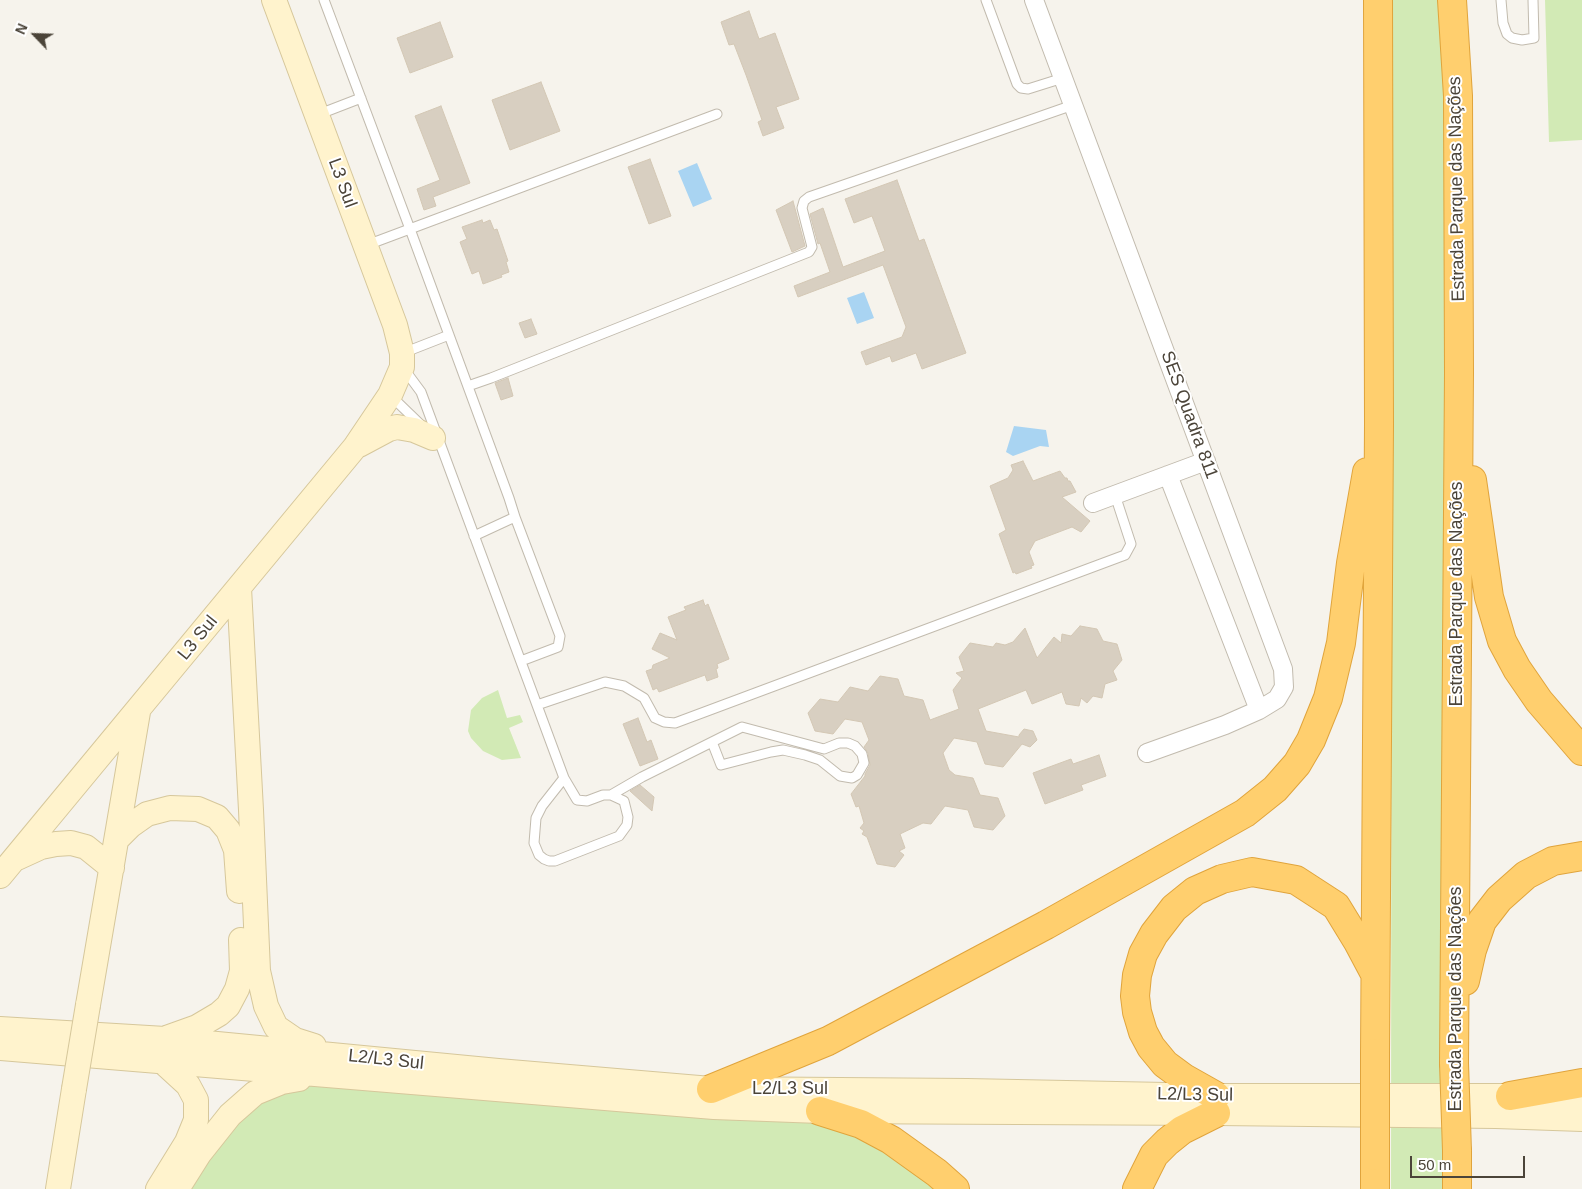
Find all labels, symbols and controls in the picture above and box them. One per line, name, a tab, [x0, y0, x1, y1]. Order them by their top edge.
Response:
north arrow	[10, 10, 60, 60]
text: N	[12, 21, 31, 37]
street label: Estrada Parque das Nações	[1444, 76, 1470, 302]
street label: L3 Sul	[323, 155, 361, 211]
street label: SES Quadra 811	[1156, 348, 1222, 482]
street label: Estrada Parque das Nações	[1446, 481, 1468, 707]
street label: L3 Sul	[174, 611, 222, 665]
street label: Estrada Parque das Nações	[1445, 886, 1467, 1112]
street label: L2/L3 Sul	[347, 1045, 425, 1075]
street label: L2/L3 Sul	[752, 1078, 828, 1100]
street label: L2/L3 Sul	[1157, 1084, 1233, 1106]
scale bar	[1412, 1146, 1527, 1178]
text: 50 m	[1418, 1156, 1451, 1173]

